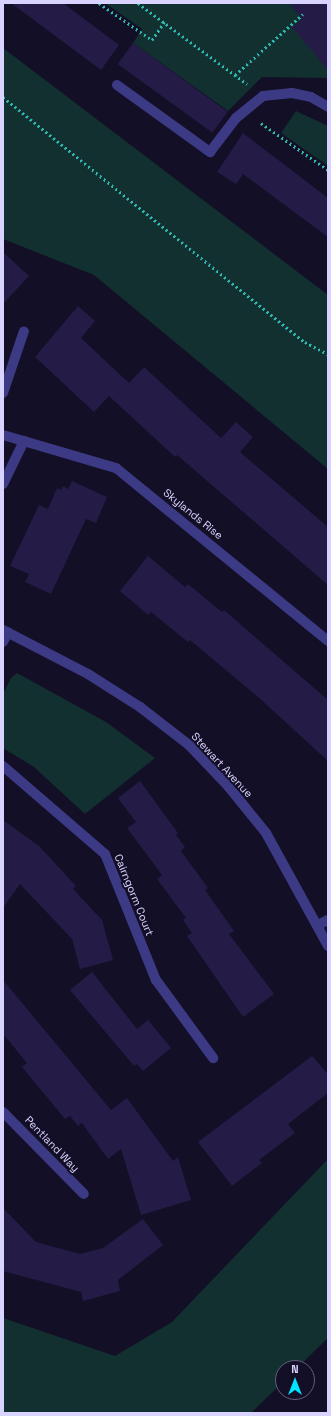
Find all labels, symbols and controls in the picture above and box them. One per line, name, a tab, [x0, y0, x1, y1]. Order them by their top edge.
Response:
street label: Skylands Rise	[161, 486, 225, 542]
street label: Stewart Avenue	[189, 730, 255, 800]
street label: Cairngorm Court	[112, 852, 156, 938]
street label: Pentland Way	[22, 1113, 82, 1175]
north arrow	[275, 1360, 315, 1400]
text: N	[291, 1362, 299, 1376]

